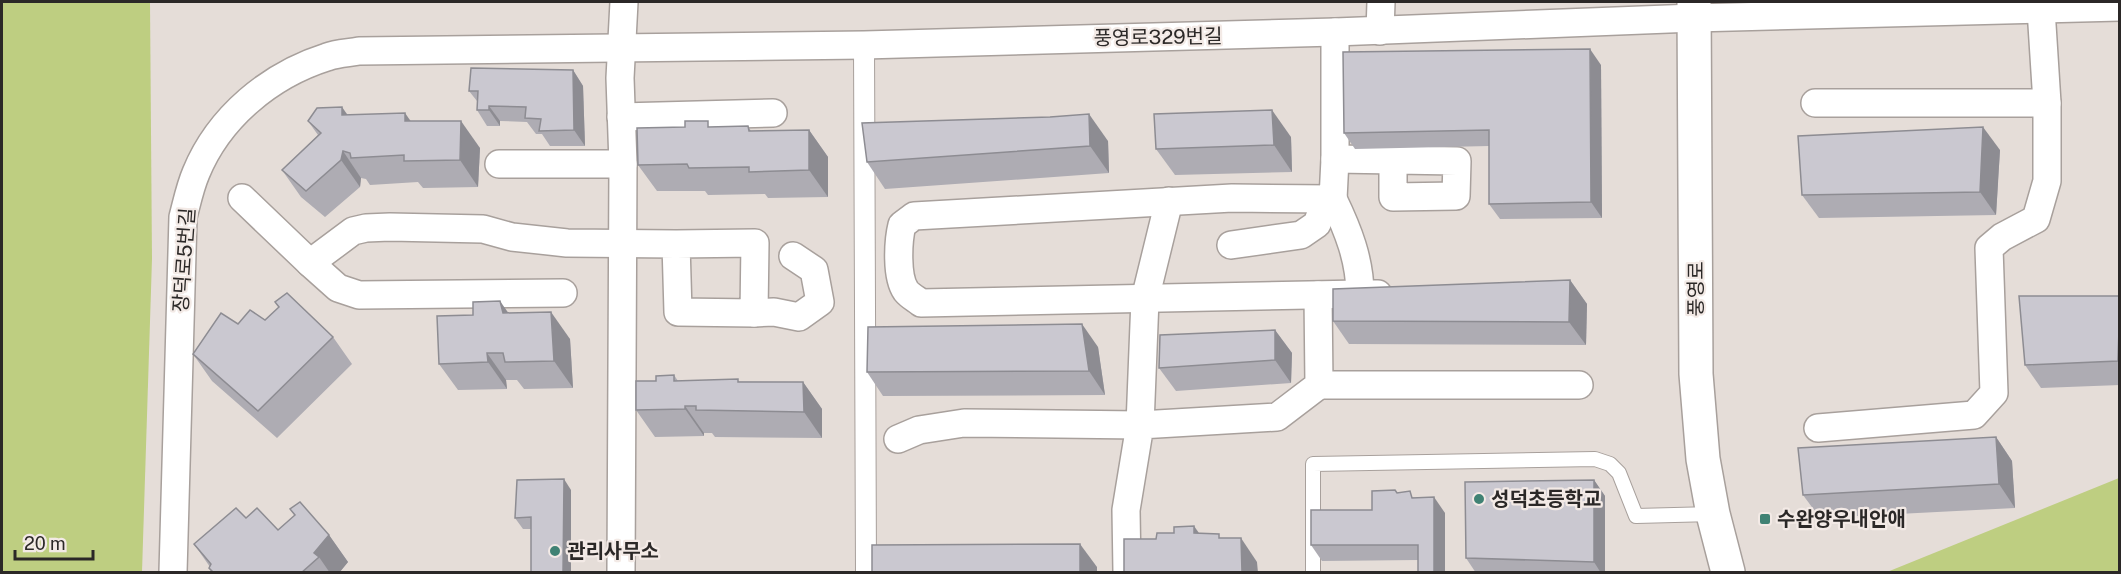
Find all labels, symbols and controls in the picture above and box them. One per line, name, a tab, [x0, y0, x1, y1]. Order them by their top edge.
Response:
street label: 풍영로329번길	[1093, 24, 1223, 50]
street label: 장덕로5번길	[168, 207, 200, 313]
street label: 풍영로	[1684, 261, 1708, 317]
place label: 성덕초등학교	[1491, 487, 1601, 511]
marker: 성덕초등학교	[1472, 492, 1486, 506]
place label: 수완양우내안애	[1777, 507, 1906, 531]
marker: 수완양우내안애	[1758, 512, 1772, 526]
scale bar	[15, 523, 93, 561]
text: 20 m	[24, 533, 66, 554]
place label: 관리사무소	[567, 539, 659, 563]
marker: 관리사무소	[548, 544, 562, 558]

